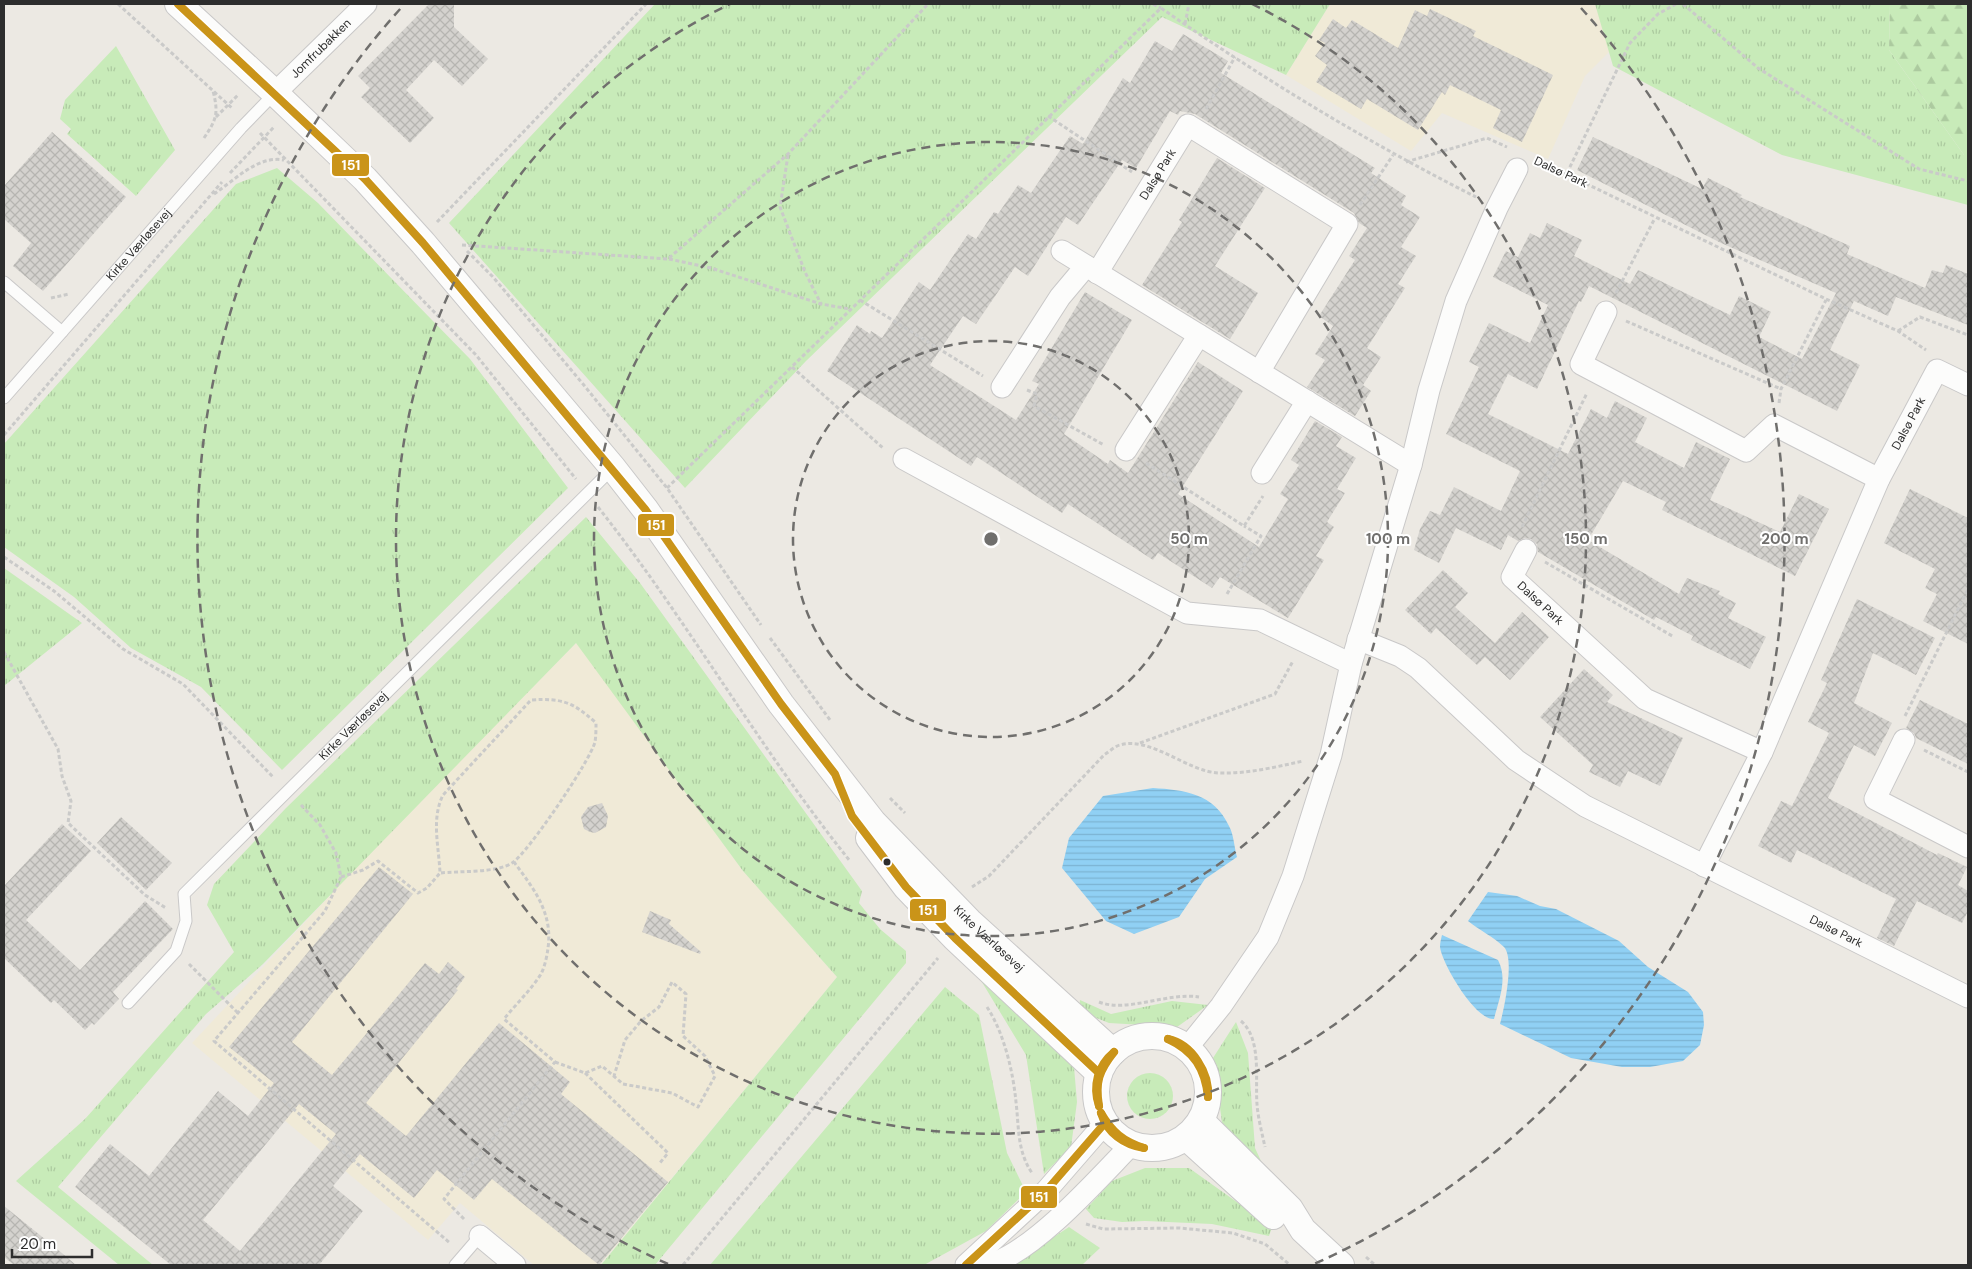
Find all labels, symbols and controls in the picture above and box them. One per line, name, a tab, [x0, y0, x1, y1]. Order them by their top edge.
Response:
street label: Jomfrubakken	[287, 15, 355, 81]
street label: Dalsø Park	[1136, 145, 1180, 203]
line badge: 151	[331, 153, 370, 177]
street label: Dalsø Park	[1532, 153, 1590, 191]
text: 151	[342, 156, 360, 174]
street label: Kirke Værløsevej	[103, 205, 175, 284]
street label: Dalsø Park	[1888, 394, 1929, 453]
line badge: 151	[637, 513, 675, 537]
text: 151	[647, 516, 665, 534]
text: 50 m	[1170, 529, 1208, 549]
text: 100 m	[1366, 529, 1410, 549]
text: 150 m	[1565, 529, 1608, 549]
text: 200 m	[1761, 529, 1809, 549]
centre of rings	[982, 530, 1000, 548]
street label: Dalsø Park	[1514, 578, 1567, 628]
street label: Kirke Værløsevej	[315, 688, 391, 764]
unlabelled marker	[882, 857, 892, 867]
line badge: 151	[909, 898, 947, 922]
text: 151	[919, 901, 937, 919]
street label: Kirke Værløsevej	[950, 902, 1028, 976]
street label: Dalsø Park	[1807, 911, 1866, 951]
line badge: 151	[1020, 1185, 1058, 1209]
text: 151	[1030, 1188, 1048, 1206]
scale bar	[12, 1226, 92, 1258]
text: 20 m	[20, 1234, 56, 1254]

